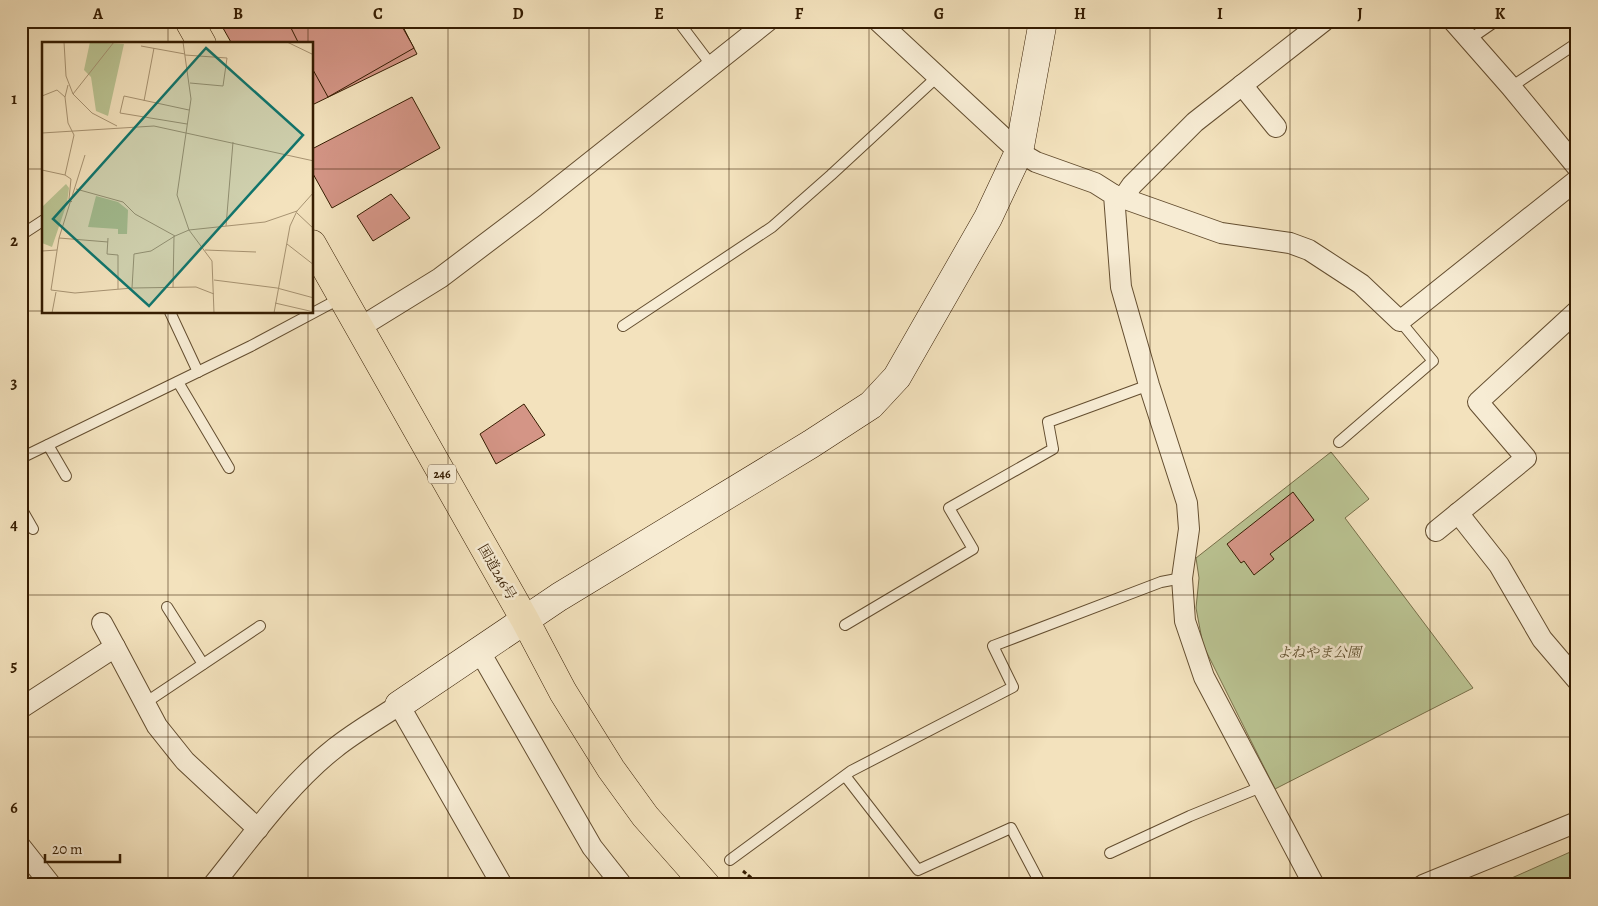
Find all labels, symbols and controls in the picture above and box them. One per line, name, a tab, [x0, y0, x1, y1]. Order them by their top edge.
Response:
text: A	[92, 3, 104, 25]
text: B	[233, 3, 243, 25]
text: C	[373, 3, 383, 25]
text: D	[512, 3, 524, 25]
text: E	[654, 3, 664, 25]
text: F	[795, 3, 804, 25]
text: G	[934, 3, 944, 25]
text: H	[1074, 3, 1086, 25]
text: I	[1217, 3, 1223, 25]
text: J	[1357, 3, 1363, 25]
text: K	[1495, 3, 1506, 25]
inset map	[42, 42, 314, 314]
text: 1	[11, 88, 17, 110]
text: 2	[10, 230, 18, 252]
text: 3	[11, 372, 18, 394]
road number: 246	[428, 464, 456, 484]
text: 4	[10, 514, 18, 536]
street label: 国道246号	[473, 541, 521, 603]
park label: よねやま公園	[1277, 643, 1363, 662]
text: 5	[11, 655, 18, 677]
text: 6	[10, 797, 18, 819]
scale bar	[45, 831, 120, 863]
text: 20 m	[52, 839, 83, 859]

